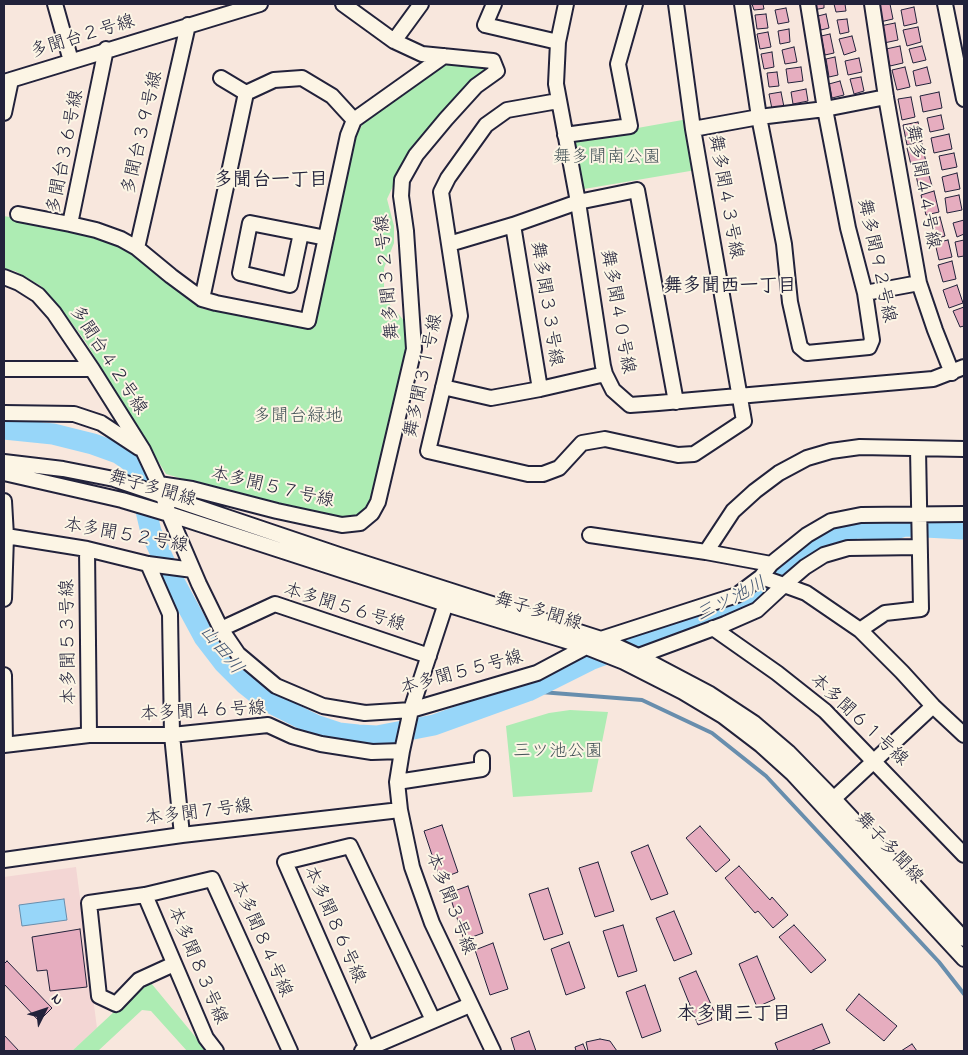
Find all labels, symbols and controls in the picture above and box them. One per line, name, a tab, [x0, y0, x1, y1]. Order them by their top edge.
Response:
street label: 多聞台２号線	[28, 12, 138, 64]
street label: 多聞台３９号線	[119, 69, 169, 197]
street label: 多聞台３６号線	[44, 88, 90, 216]
street label: 舞多聞４４号線	[899, 123, 943, 251]
street label: 舞多聞４３号線	[702, 133, 746, 261]
park label: 舞多聞南公園	[553, 148, 661, 170]
district label: 多聞台一丁目	[214, 171, 328, 193]
street label: 舞多聞９２号線	[851, 197, 899, 325]
street label: 舞多聞３２号線	[373, 213, 405, 341]
street label: 舞多聞３３号線	[524, 240, 566, 368]
street label: 舞多聞４０号線	[594, 248, 638, 376]
district label: 舞多聞西一丁目	[664, 277, 796, 299]
street label: 多聞台４２号線	[64, 302, 150, 420]
street label: 舞多聞３１号線	[401, 312, 449, 440]
park label: 多聞台緑地	[253, 407, 343, 429]
street label: 本多聞５７号線	[208, 464, 336, 514]
street label: 舞子多聞線	[106, 467, 198, 513]
street label: 本多聞５２号線	[62, 515, 190, 559]
water label: 三ツ池川	[693, 574, 771, 628]
street label: 本多聞５３号線	[58, 579, 82, 705]
street label: 本多聞５６号線	[281, 580, 407, 638]
street label: 舞子多聞線	[492, 590, 584, 636]
water label: 山田川	[193, 622, 247, 680]
street label: 本多聞５５号線	[398, 647, 526, 701]
street label: 本多聞６１号線	[805, 670, 911, 772]
street label: 本多聞４６号線	[140, 699, 266, 727]
park label: 三ツ池公園	[513, 742, 603, 764]
street label: 本多聞７号線	[144, 797, 254, 831]
street label: 舞子多聞線	[849, 809, 927, 889]
street label: 本多聞３号線	[420, 850, 478, 958]
street label: 本多聞８６号線	[298, 863, 368, 987]
street label: 本多聞８４号線	[225, 877, 295, 1001]
street label: 本多聞８３号線	[161, 904, 231, 1028]
north arrow	[20, 985, 70, 1035]
text: N	[46, 989, 68, 1010]
district label: 本多聞三丁目	[677, 1005, 791, 1027]

